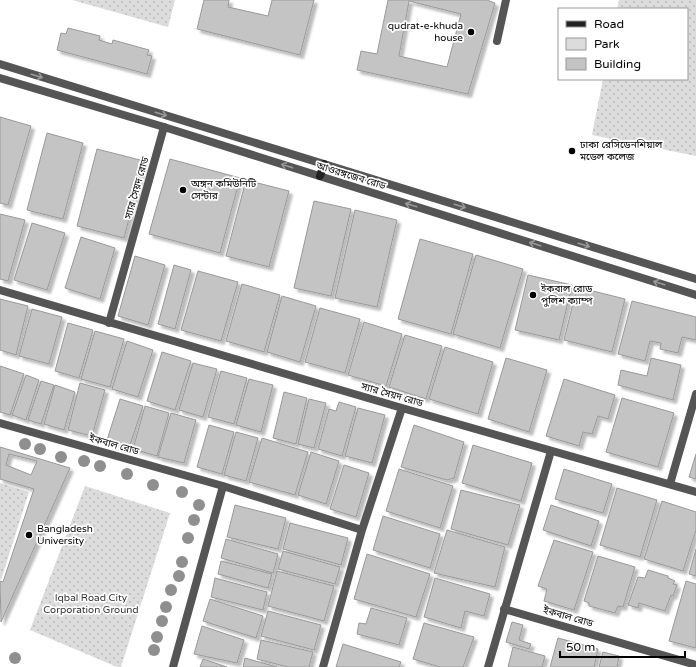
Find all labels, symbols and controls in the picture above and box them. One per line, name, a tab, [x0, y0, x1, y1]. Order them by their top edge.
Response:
legend	[558, 8, 688, 80]
text: Road	[594, 17, 624, 31]
place label: qudrat-e-khuda house	[388, 20, 463, 44]
marker: qudrat-e-khuda house	[466, 27, 476, 37]
text: Park	[594, 37, 620, 51]
text: Building	[594, 57, 641, 71]
one-way arrow	[31, 73, 44, 80]
one-way arrow	[155, 111, 168, 118]
place label: ঢাকা রেসিডেনশিয়াল মডেল কলেজ	[579, 139, 663, 163]
marker: ঢাকা রেসিডেনশিয়াল মডেল কলেজ	[567, 146, 577, 156]
street label: স্যার সৈয়দ রোড	[122, 155, 152, 221]
street label: আওরঙ্গজেব রোড	[314, 159, 388, 193]
one-way arrow	[280, 162, 293, 169]
place label: অঙ্গন কমিউনিটি সেন্টার	[190, 178, 257, 202]
marker: অঙ্গন কমিউনিটি সেন্টার	[178, 185, 188, 195]
one-way arrow	[404, 201, 417, 208]
one-way arrow	[453, 203, 466, 210]
one-way arrow	[528, 240, 541, 247]
one-way arrow	[577, 242, 590, 249]
one-way arrow	[652, 279, 665, 286]
place label: ইকবাল রোড পুলিশ ক্যাম্প	[540, 283, 593, 307]
marker: ইকবাল রোড পুলিশ ক্যাম্প	[528, 290, 538, 300]
street label: স্যার সৈয়দ রোড	[359, 380, 425, 410]
street label: ইকবাল রোড	[87, 432, 141, 458]
place label: Bangladesh University	[37, 523, 93, 547]
marker: Bangladesh University	[24, 530, 34, 540]
park label: Iqbal Road City Corporation Ground	[43, 592, 139, 616]
street label: ইকবাল রোড	[541, 604, 595, 630]
scale bar	[560, 633, 685, 659]
text: 50 m	[566, 640, 595, 654]

